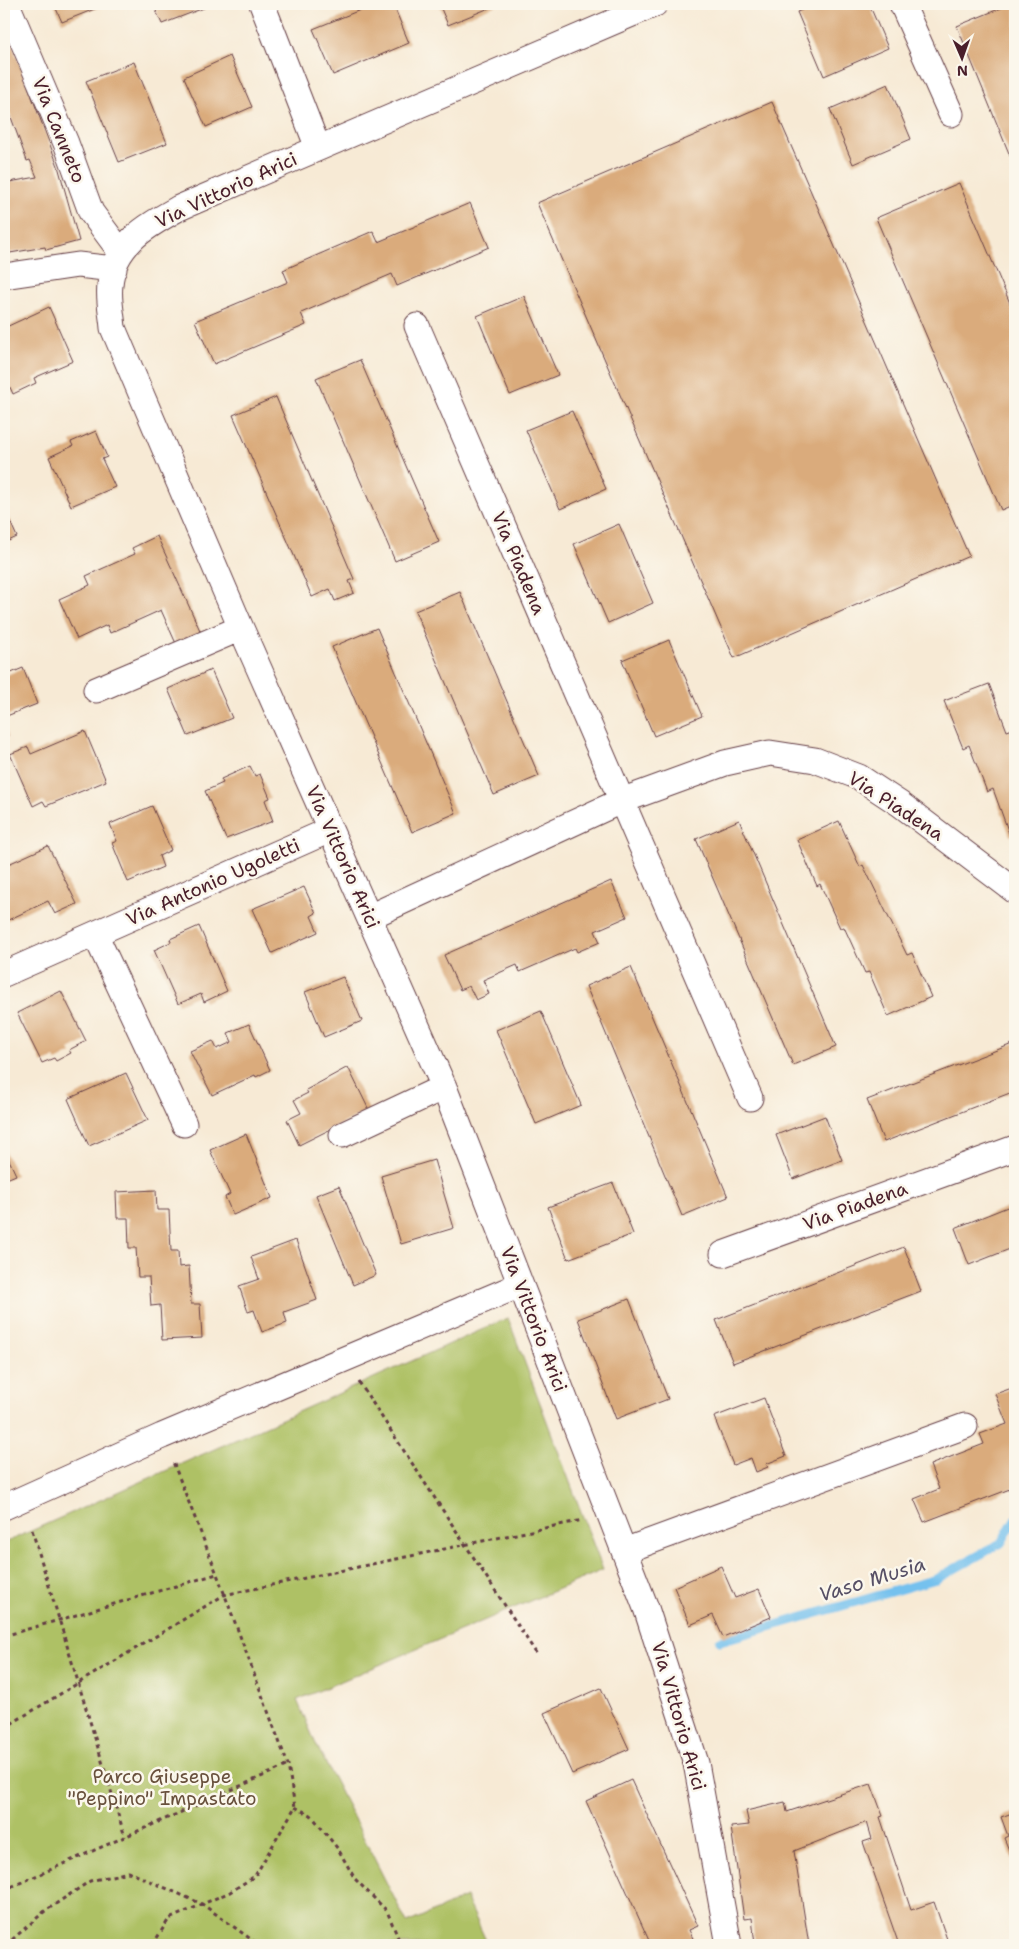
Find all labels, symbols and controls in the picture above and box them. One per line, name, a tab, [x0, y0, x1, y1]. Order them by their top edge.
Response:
north arrow	[936, 32, 986, 82]
text: N	[957, 62, 968, 80]
street label: Via Canneto	[26, 73, 92, 187]
street label: Via Vittorio Arici	[151, 146, 301, 234]
street label: Via Piadena	[486, 508, 552, 619]
street label: Via Piadena	[843, 766, 949, 846]
street label: Via Vittorio Arici	[300, 782, 386, 932]
street label: Via Antonio Ugoletti	[122, 832, 304, 932]
street label: Via Piadena	[799, 1175, 911, 1237]
street label: Via Vittorio Arici	[495, 1243, 573, 1395]
water label: Vaso Musia	[815, 1550, 929, 1608]
street label: Via Vittorio Arici	[646, 1639, 712, 1793]
park label: Parco Giuseppe "Peppino" Impastato	[68, 1764, 256, 1811]

